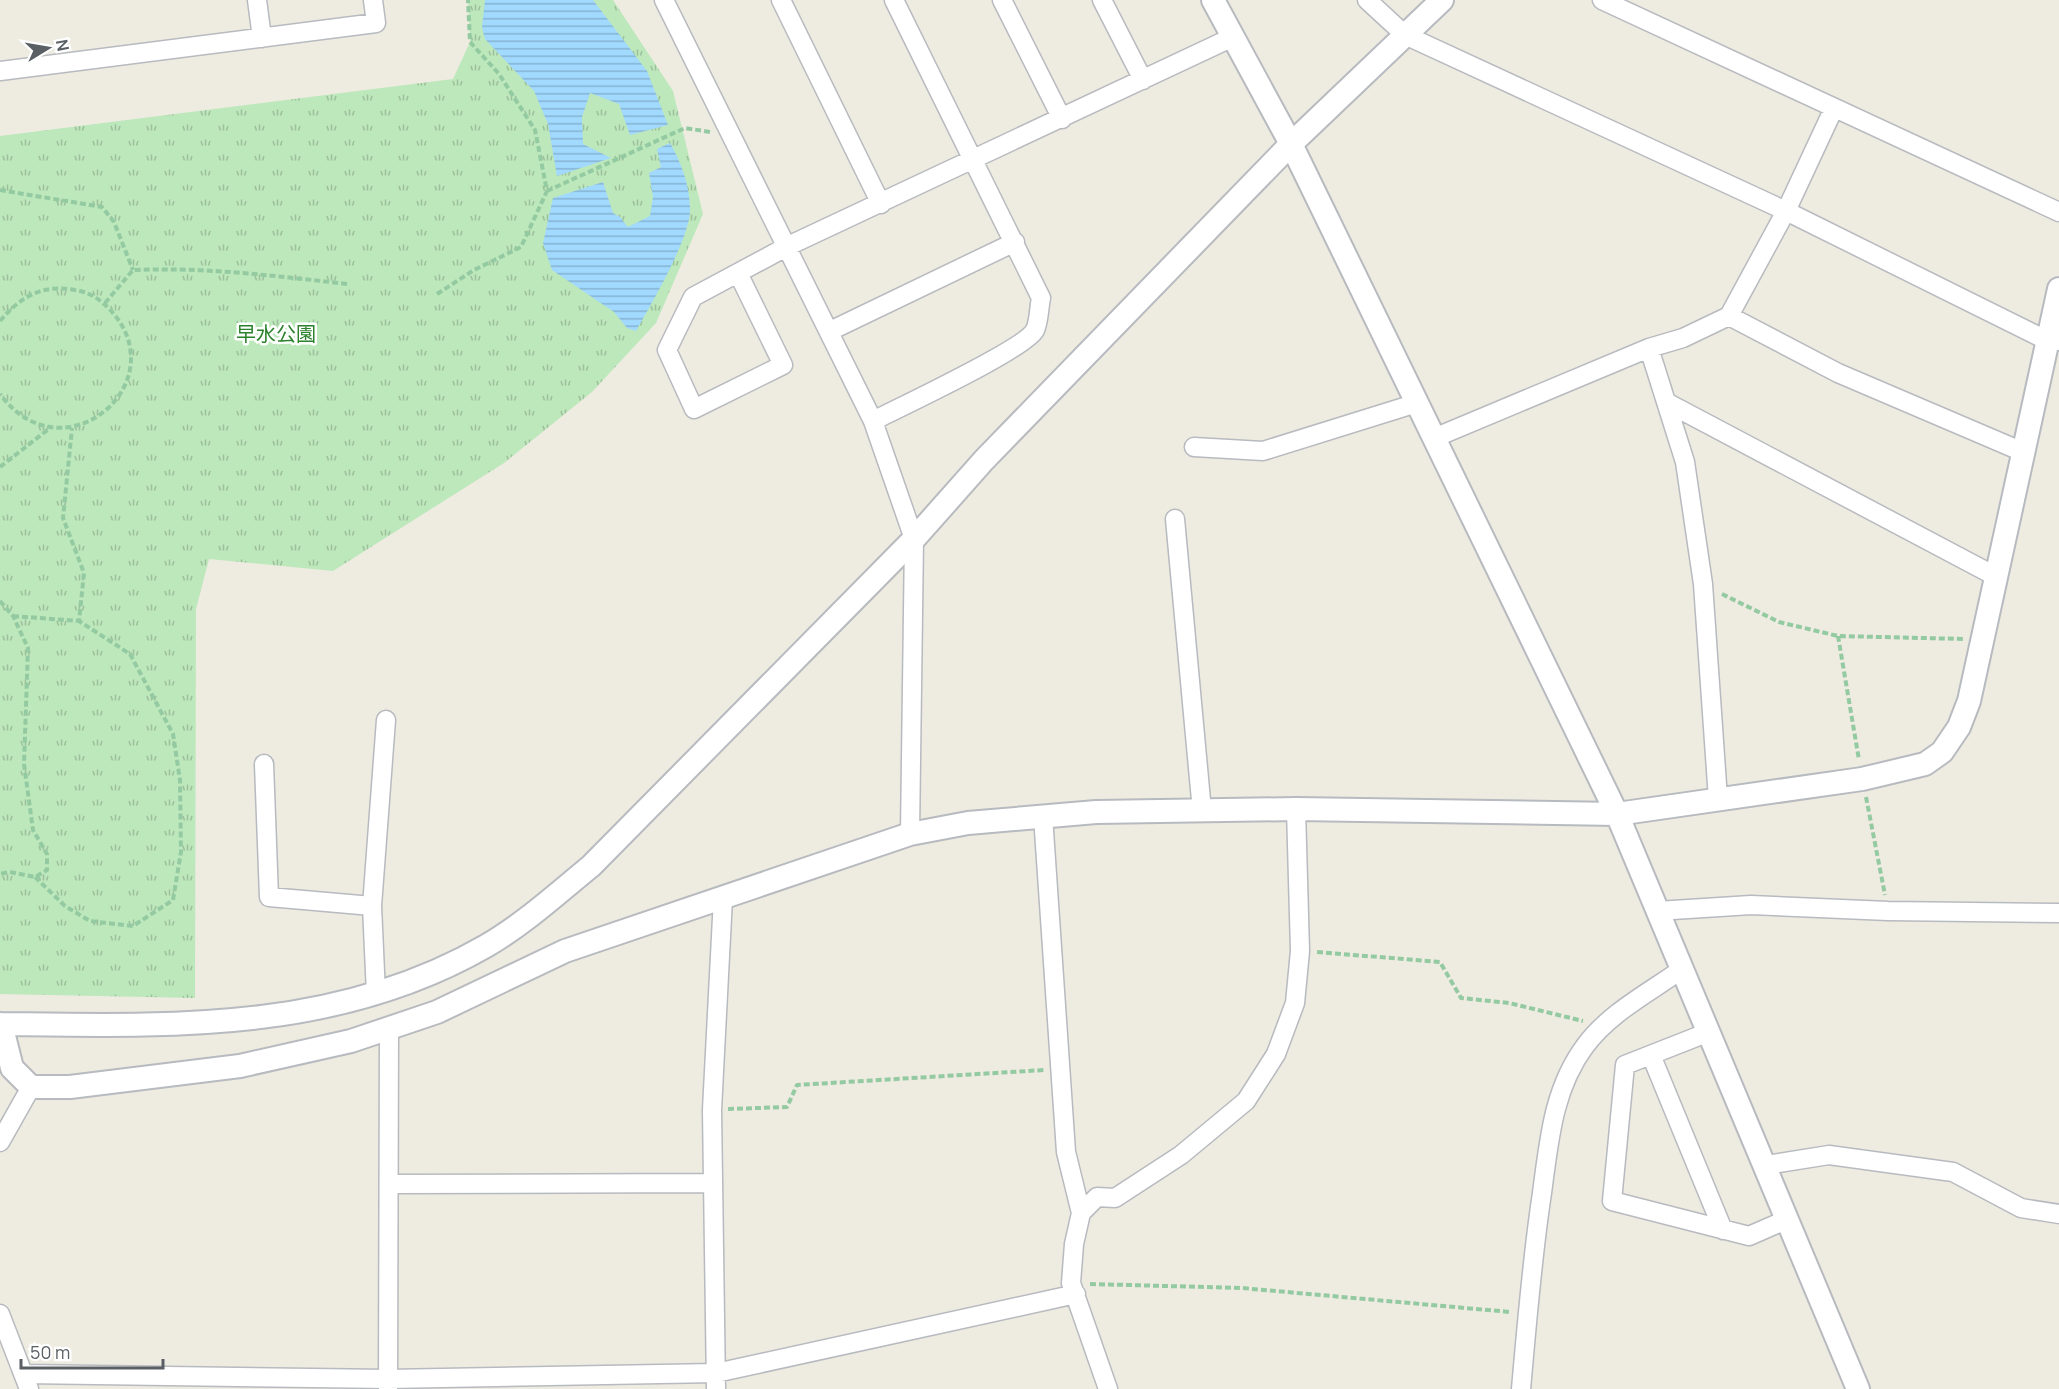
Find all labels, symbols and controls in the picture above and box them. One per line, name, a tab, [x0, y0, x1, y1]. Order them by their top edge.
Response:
north arrow	[18, 18, 78, 78]
text: N	[51, 37, 75, 53]
park label: 早水公園	[236, 320, 316, 347]
scale bar	[21, 1332, 164, 1370]
text: 50 m	[30, 1340, 70, 1364]

